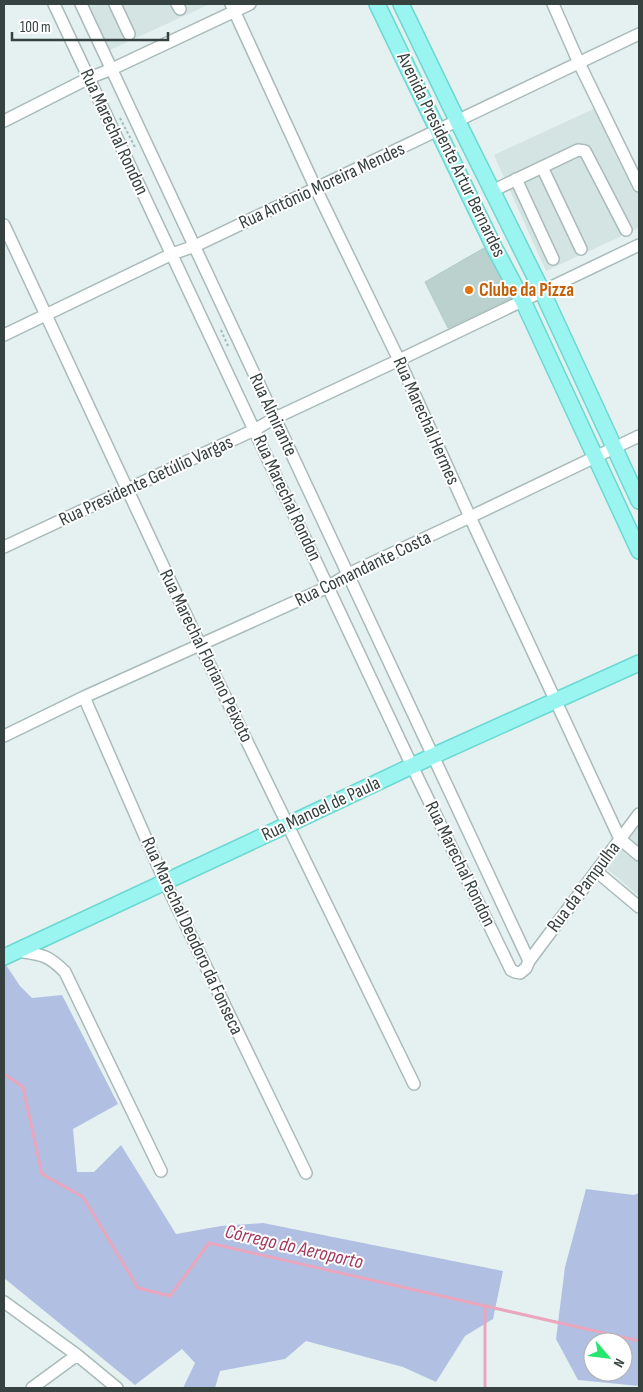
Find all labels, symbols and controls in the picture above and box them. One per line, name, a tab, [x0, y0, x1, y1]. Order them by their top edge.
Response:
scale bar	[12, 10, 169, 42]
text: 100 m	[20, 18, 51, 37]
street label: Avenida Presidente Artur Bernardes	[391, 48, 511, 261]
street label: Rua Marechal Rondon	[75, 65, 153, 199]
street label: Rua Antônio Moreira Mendes	[235, 137, 409, 235]
place label: Clube da Pizza	[479, 279, 574, 302]
marker: Clube da Pizza	[463, 284, 475, 296]
street label: Rua Marechal Hermes	[388, 354, 465, 489]
street label: Rua Almirante	[244, 370, 302, 460]
street label: Rua Presidente Getúlio Vargas	[55, 431, 237, 531]
street label: Rua Marechal Rondon	[248, 431, 326, 565]
street label: Rua Comandante Costa	[291, 526, 435, 612]
street label: Rua Marechal Floriano Peixoto	[154, 566, 258, 746]
street label: Rua Manoel de Paula	[258, 771, 384, 847]
street label: Rua Marechal Rondon	[420, 798, 500, 930]
street label: Rua Marechal Deodoro da Fonseca	[136, 834, 248, 1038]
street label: Rua da Pampulha	[543, 837, 625, 937]
water label: Córrego do Aeroporto	[223, 1219, 365, 1275]
north arrow	[583, 1332, 633, 1382]
text: N	[610, 1356, 628, 1370]

